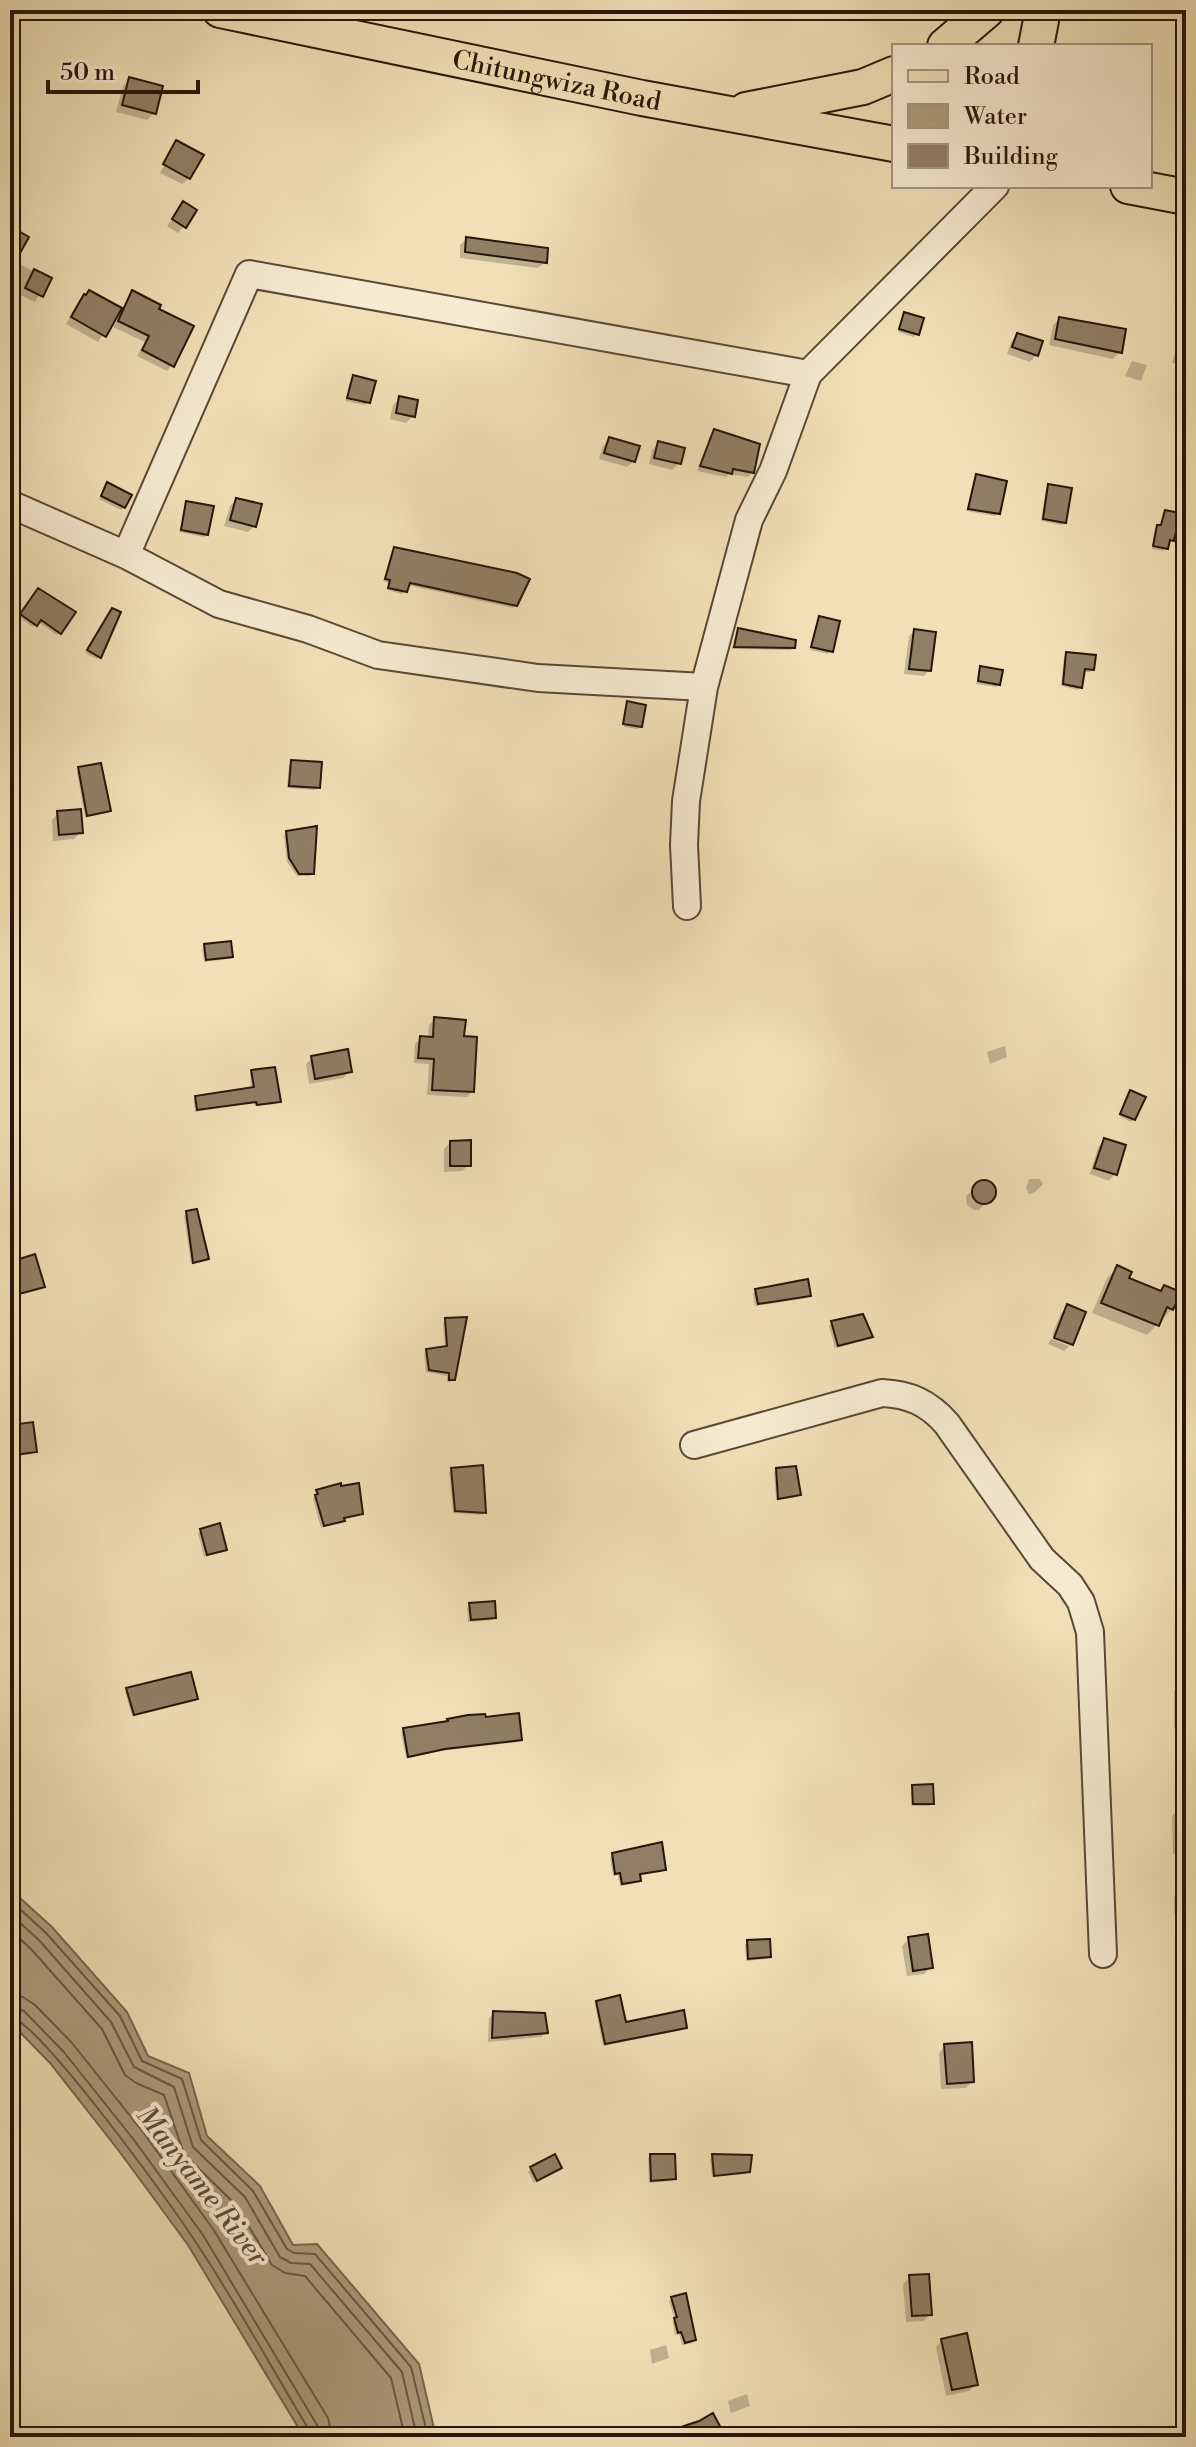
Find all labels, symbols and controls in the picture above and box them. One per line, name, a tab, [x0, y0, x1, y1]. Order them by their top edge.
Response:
scale bar	[48, 44, 198, 94]
street label: Chitungwiza Road	[449, 44, 664, 118]
legend	[892, 44, 1152, 188]
text: 50 m	[60, 58, 115, 88]
text: Road	[964, 62, 1020, 92]
text: Water	[963, 102, 1027, 132]
text: Building	[963, 142, 1058, 172]
water label: Manyame River	[128, 2099, 276, 2274]

